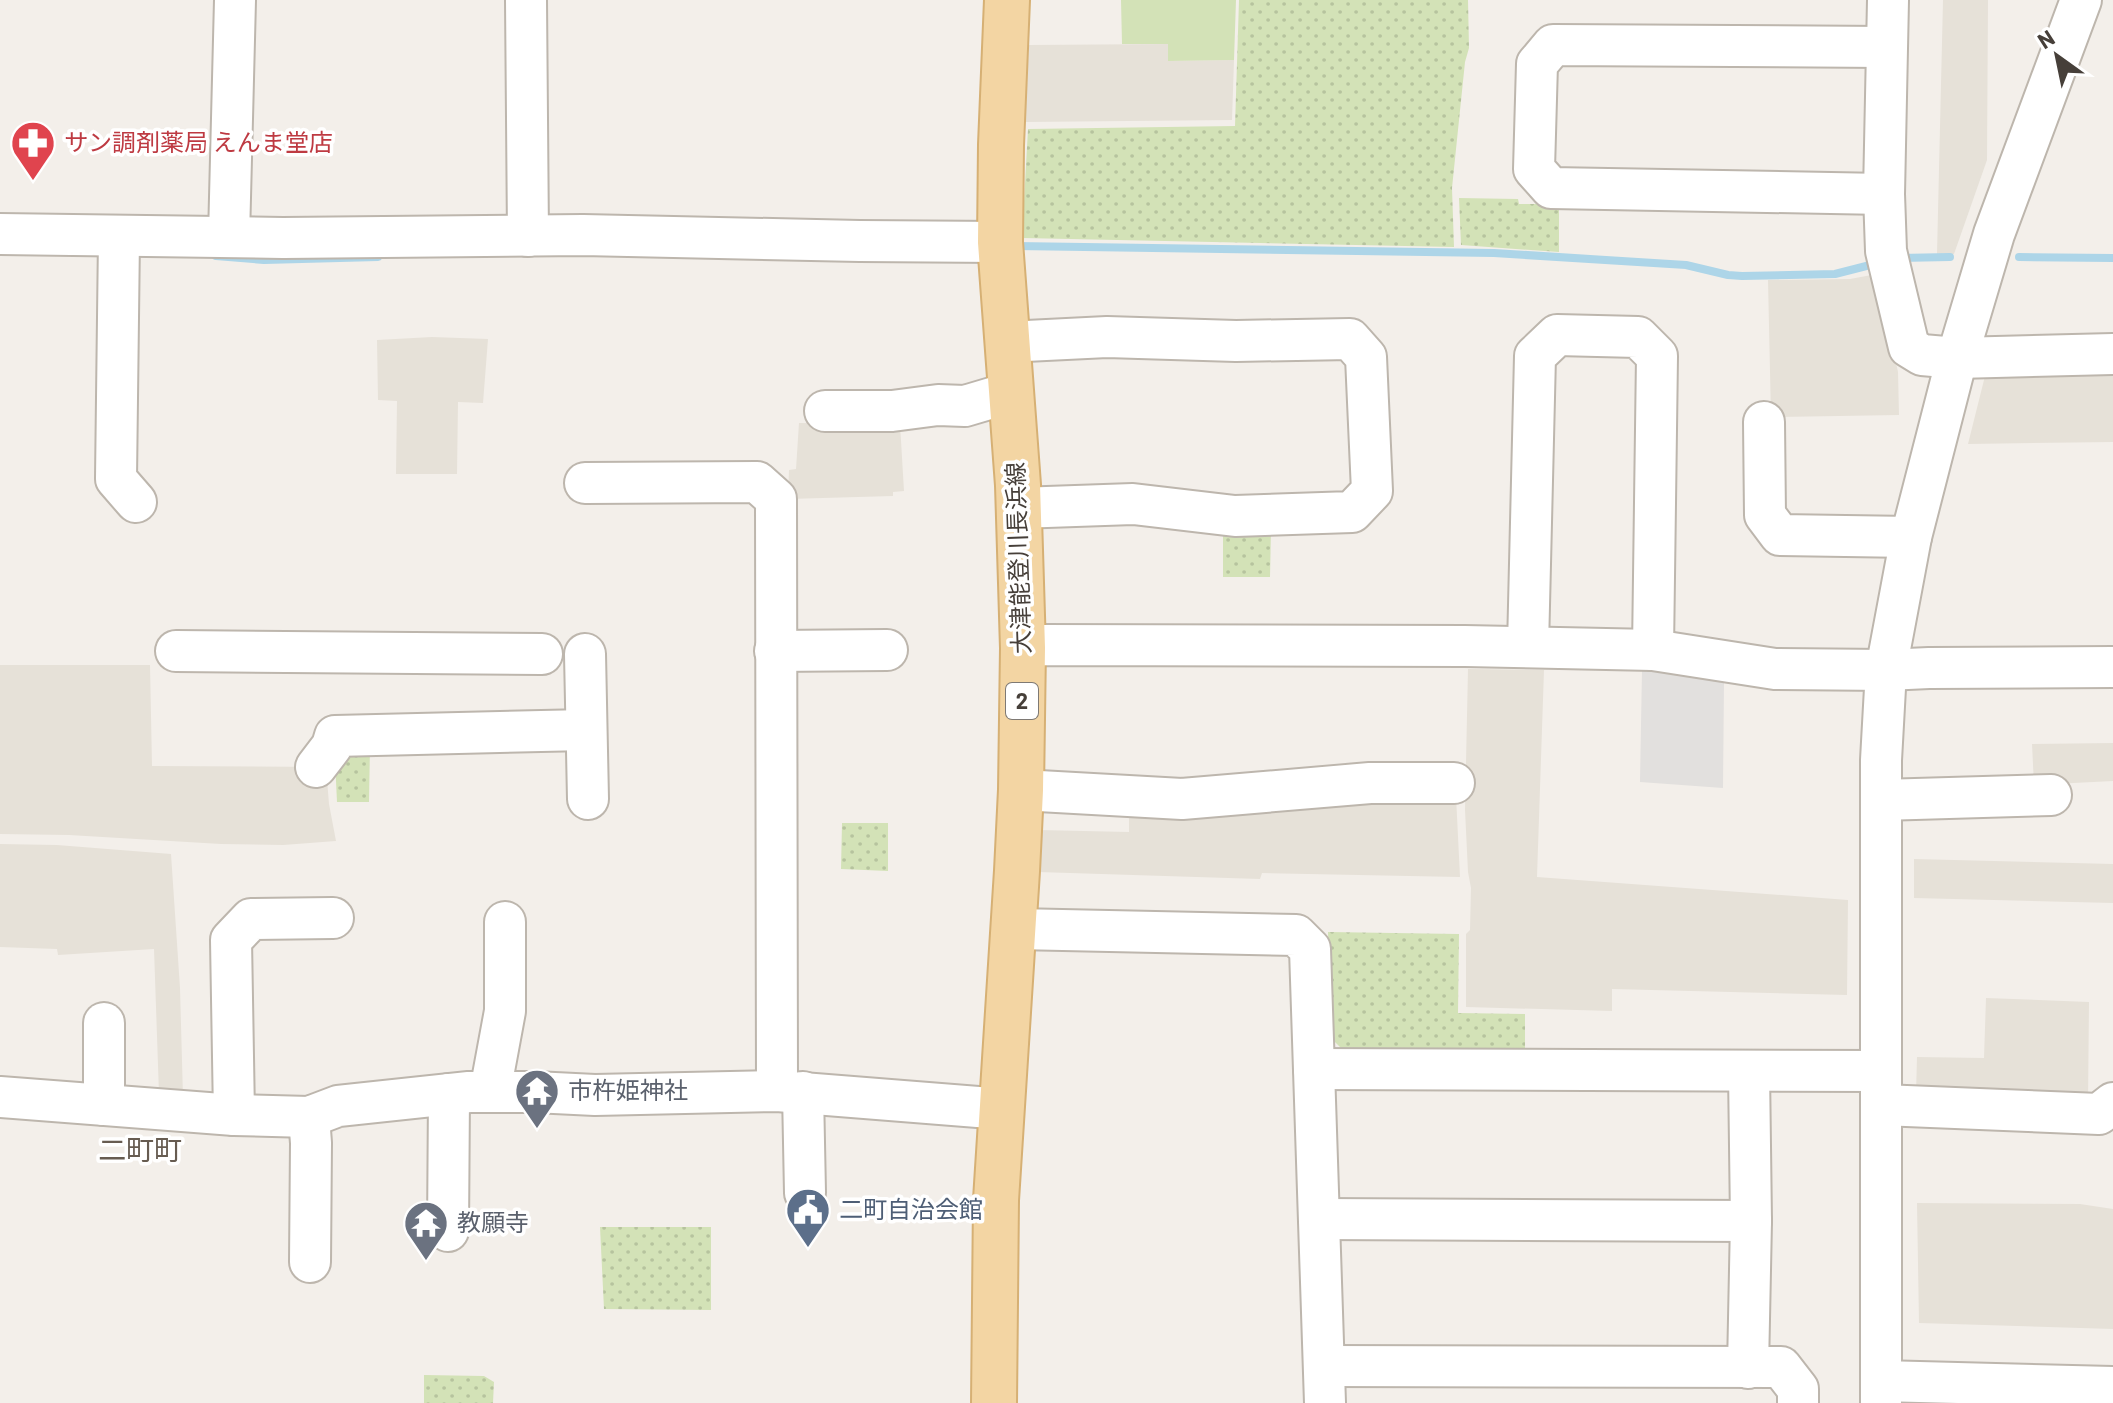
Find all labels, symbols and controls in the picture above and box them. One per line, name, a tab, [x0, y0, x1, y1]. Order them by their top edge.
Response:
north arrow	[2017, 16, 2097, 96]
text: N	[2032, 23, 2059, 53]
pharmacy icon: サン調剤薬局 えんま堂店	[9, 119, 57, 182]
place label: サン調剤薬局 えんま堂店	[64, 127, 333, 156]
street label: 大津能登川長浜線	[1000, 462, 1035, 654]
road number: 2	[1006, 683, 1038, 719]
temple icon: 市杵姫神社	[513, 1067, 561, 1130]
place label: 市杵姫神社	[568, 1075, 688, 1104]
district label: 二町町	[98, 1132, 182, 1166]
public building icon: 二町自治会館	[784, 1186, 832, 1249]
place label: 二町自治会館	[839, 1194, 983, 1223]
temple icon: 教願寺	[402, 1199, 450, 1262]
place label: 教願寺	[457, 1207, 529, 1236]

